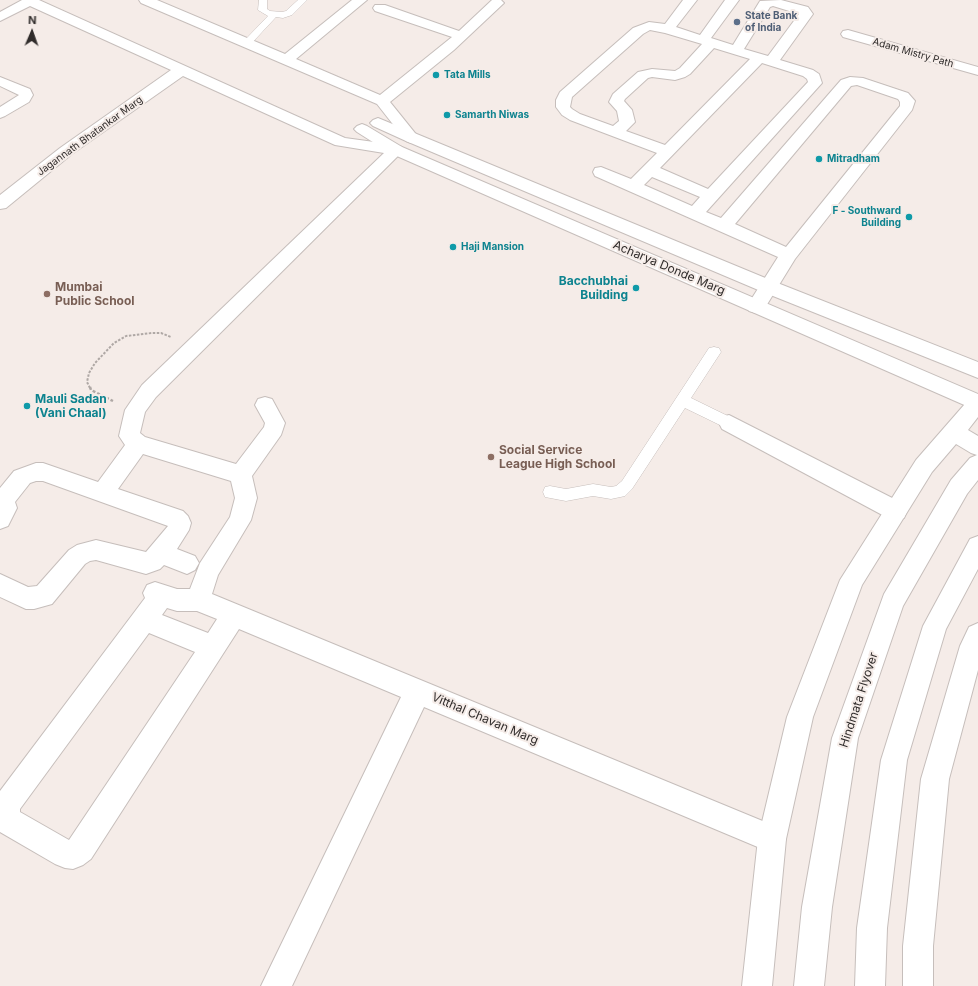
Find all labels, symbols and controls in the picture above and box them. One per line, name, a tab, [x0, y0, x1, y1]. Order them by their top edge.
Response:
place label: State Bank of India	[745, 10, 797, 34]
north arrow	[12, 12, 52, 52]
text: N	[28, 13, 37, 27]
marker: State Bank of India	[732, 17, 742, 27]
street label: Adam Mistry Path	[871, 36, 955, 70]
place label: Tata Mills	[444, 69, 491, 81]
marker: Tata Mills	[431, 70, 441, 80]
street label: Jagannath Bhatankar Marg	[35, 94, 145, 178]
place label: Samarth Niwas	[455, 109, 529, 121]
marker: Samarth Niwas	[442, 110, 452, 120]
place label: Mitradham	[827, 153, 880, 165]
marker: Mitradham	[814, 154, 824, 164]
place label: F - Southward Building	[832, 205, 901, 228]
marker: F - Southward Building	[904, 212, 914, 222]
street label: Acharya Donde Marg	[611, 238, 727, 298]
place label: Haji Mansion	[461, 241, 524, 253]
marker: Haji Mansion	[448, 242, 458, 252]
place label: Bacchubhai Building	[559, 274, 628, 302]
place label: Mumbai Public School	[55, 280, 135, 308]
marker: Bacchubhai Building	[631, 283, 641, 293]
marker: Mumbai Public School	[42, 289, 52, 299]
place label: Mauli Sadan (Vani Chaal)	[35, 392, 107, 420]
marker: Mauli Sadan (Vani Chaal)	[22, 401, 32, 411]
place label: Social Service League High School	[499, 443, 616, 471]
marker: Social Service League High School	[486, 452, 496, 462]
street label: Hindmata Flyover	[837, 651, 881, 749]
street label: Vitthal Chavan Marg	[430, 690, 540, 748]

